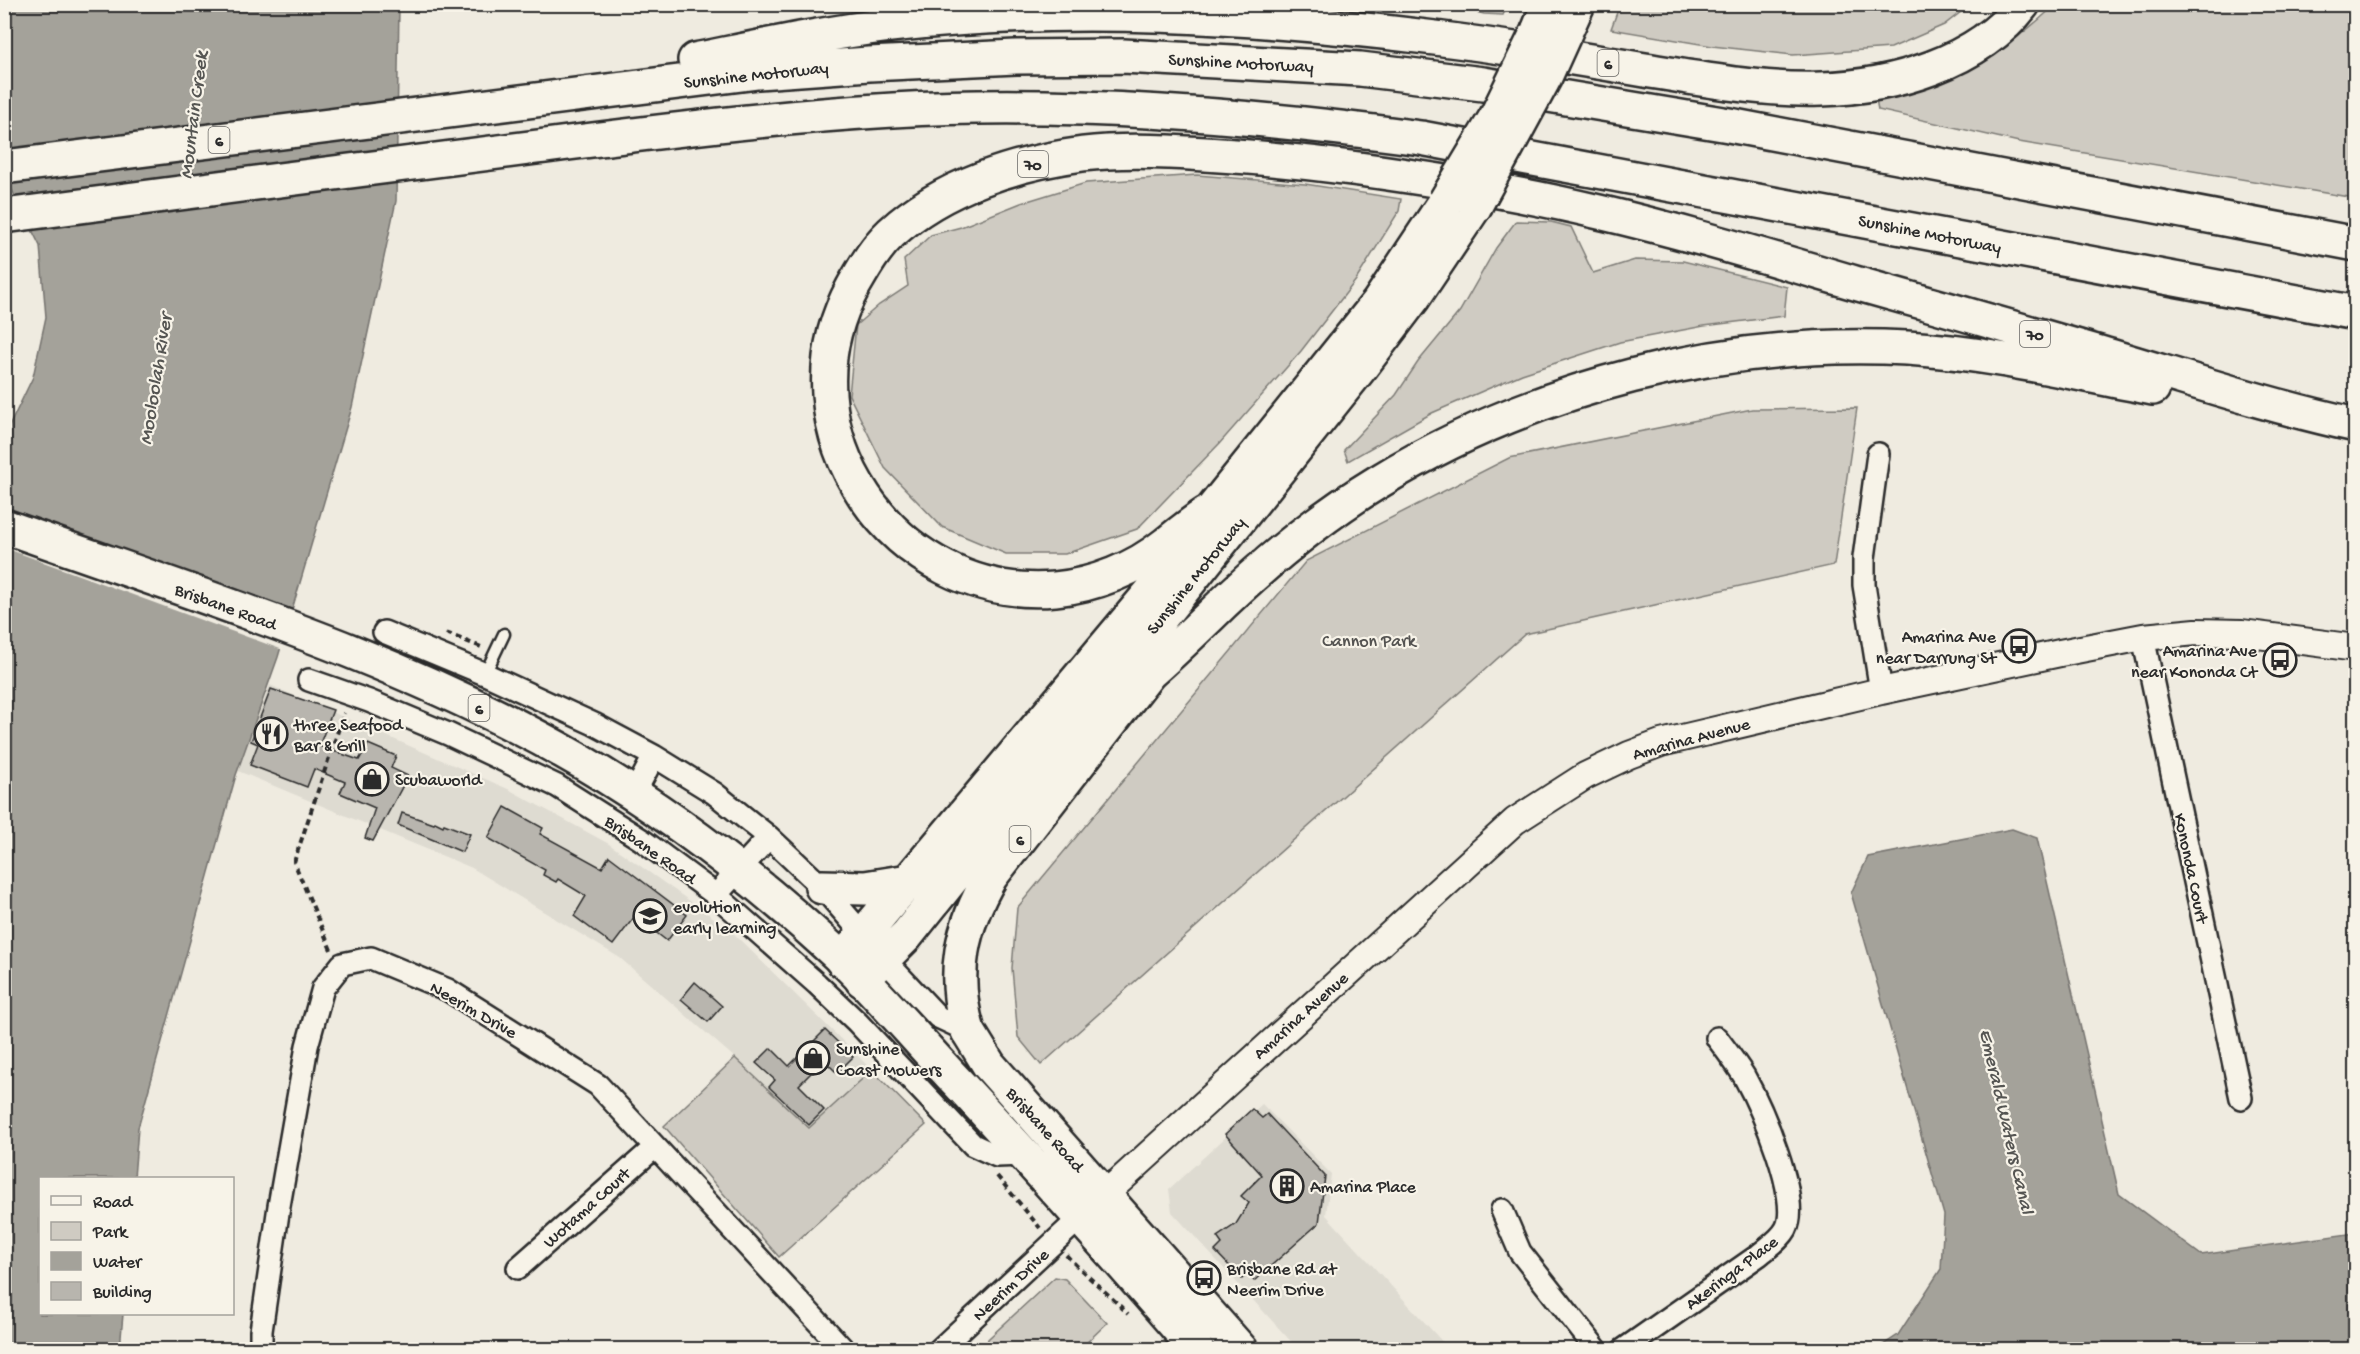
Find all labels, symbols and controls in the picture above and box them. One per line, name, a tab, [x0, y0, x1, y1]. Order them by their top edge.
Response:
water label: Mountain Creek	[176, 48, 215, 181]
street label: Sunshine Motorway	[1168, 50, 1314, 79]
road number: 6	[1598, 50, 1618, 76]
street label: Sunshine Motorway	[683, 58, 830, 95]
road number: 6	[208, 127, 230, 153]
road number: 70	[1018, 151, 1048, 177]
street label: Sunshine Motorway	[1856, 211, 2003, 260]
water label: Mooloolah River	[136, 309, 180, 446]
road number: 70	[2020, 321, 2050, 347]
street label: Sunshine Motorway	[1143, 513, 1251, 640]
street label: Brisbane Road	[170, 580, 280, 637]
place label: Amarina Ave near Darrung St	[1876, 628, 1998, 670]
bus stop icon: Amarina Ave near Darrung St	[2001, 628, 2037, 664]
park label: Cannon Park	[1322, 632, 1418, 653]
place label: Amarina Ave near Kononda Ct	[2131, 642, 2259, 684]
bus stop icon: Amarina Ave near Kononda Ct	[2262, 642, 2298, 678]
road number: 6	[468, 695, 490, 721]
street label: Amarina Avenue	[1631, 714, 1753, 766]
restaurant icon: three Seafood Bar & Grill	[253, 716, 289, 752]
place label: three Seafood Bar & Grill	[293, 716, 404, 758]
shop icon: Scubaworld	[354, 761, 390, 797]
place label: Scubaworld	[395, 771, 483, 792]
street label: Brisbane Road	[599, 811, 701, 891]
street label: Kononda Court	[2168, 812, 2212, 927]
road number: 6	[1010, 826, 1030, 852]
school or university icon: evolution early learning	[632, 898, 668, 934]
place label: evolution early learning	[673, 898, 777, 940]
street label: Amarina Avenue	[1250, 968, 1354, 1065]
street label: Neerim Drive	[426, 978, 521, 1045]
water label: Emerald Waters Canal	[1972, 1027, 2037, 1218]
shop icon: Sunshine Coast Mowers	[795, 1040, 831, 1076]
place label: Sunshine Coast Mowers	[836, 1040, 943, 1082]
street label: Brisbane Road	[1000, 1083, 1089, 1179]
street label: Wotama Court	[540, 1163, 637, 1254]
building icon: Amarina Place	[1269, 1168, 1305, 1204]
legend	[39, 1177, 234, 1315]
place label: Amarina Place	[1310, 1178, 1416, 1199]
text: Road	[93, 1193, 134, 1214]
text: Park	[92, 1223, 129, 1244]
street label: Akeringa Place	[1682, 1232, 1784, 1316]
street label: Neerim Drive	[969, 1245, 1055, 1327]
text: Water	[93, 1253, 143, 1274]
bus stop icon: Brisbane Rd at Neerim Drive	[1186, 1260, 1222, 1296]
place label: Brisbane Rd at Neerim Drive	[1226, 1260, 1338, 1302]
text: Building	[92, 1283, 152, 1304]

